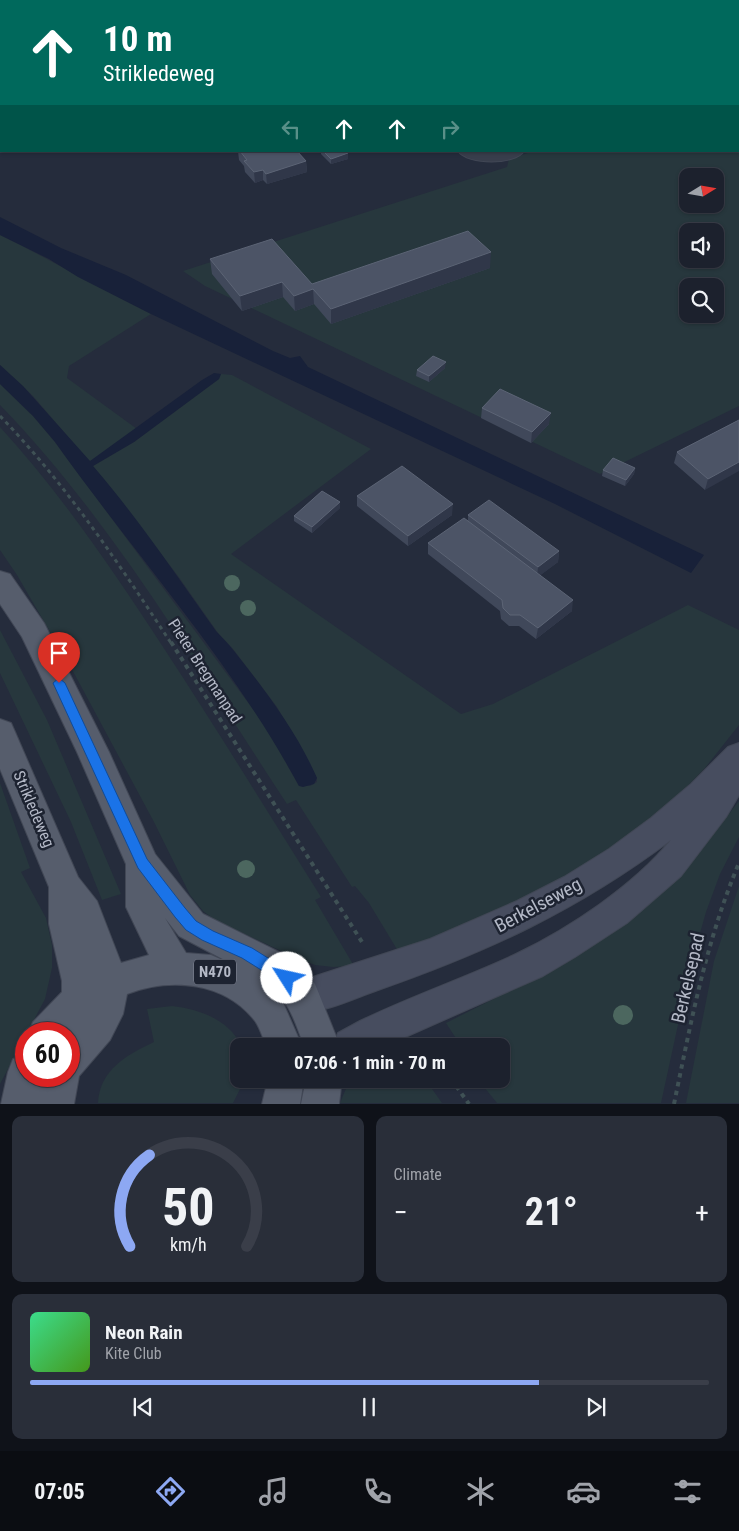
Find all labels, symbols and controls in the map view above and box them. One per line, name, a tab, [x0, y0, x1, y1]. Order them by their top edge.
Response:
text: 10 m	[103, 19, 172, 60]
icon: ahead	[20, 20, 85, 85]
text: Strikledeweg	[103, 61, 215, 86]
icon: left	[277, 115, 305, 143]
icon: ahead	[330, 115, 358, 143]
icon: ahead	[383, 115, 411, 143]
icon: right	[436, 115, 464, 143]
north arrow	[679, 168, 724, 212]
map controls	[679, 168, 724, 323]
button: sound	[679, 223, 724, 268]
button: search	[679, 278, 724, 323]
street label: Pieter Bregmanpad	[164, 615, 246, 727]
pin	[38, 632, 80, 683]
icon: arrive	[45, 639, 73, 667]
street label: Strikledeweg	[9, 768, 59, 850]
street label: Berkelseweg	[491, 873, 585, 937]
street label: Berkelsepad	[666, 931, 710, 1025]
position arrow	[260, 951, 312, 1003]
road number: N470	[194, 960, 236, 984]
speed limit sign: 60	[15, 1022, 80, 1087]
text: 07:06 · 1 min · 70 m	[294, 1051, 446, 1074]
text: Climate	[394, 1165, 442, 1184]
text: 50	[161, 1177, 214, 1238]
text: 21°	[525, 1190, 578, 1234]
text: −	[394, 1196, 408, 1229]
text: +	[695, 1196, 709, 1229]
text: km/h	[169, 1234, 206, 1255]
text: Neon Rain	[105, 1321, 183, 1344]
text: Kite Club	[105, 1344, 162, 1363]
icon: previous	[129, 1393, 157, 1421]
icon: pause	[355, 1393, 383, 1421]
icon: next	[582, 1393, 610, 1421]
icon: directions	[153, 1474, 188, 1509]
icon: music	[256, 1474, 291, 1509]
icon: phone	[360, 1474, 395, 1509]
icon: climate	[463, 1474, 498, 1509]
icon: car	[566, 1474, 601, 1509]
icon: filters	[670, 1474, 705, 1509]
text: 07:05	[34, 1479, 85, 1504]

